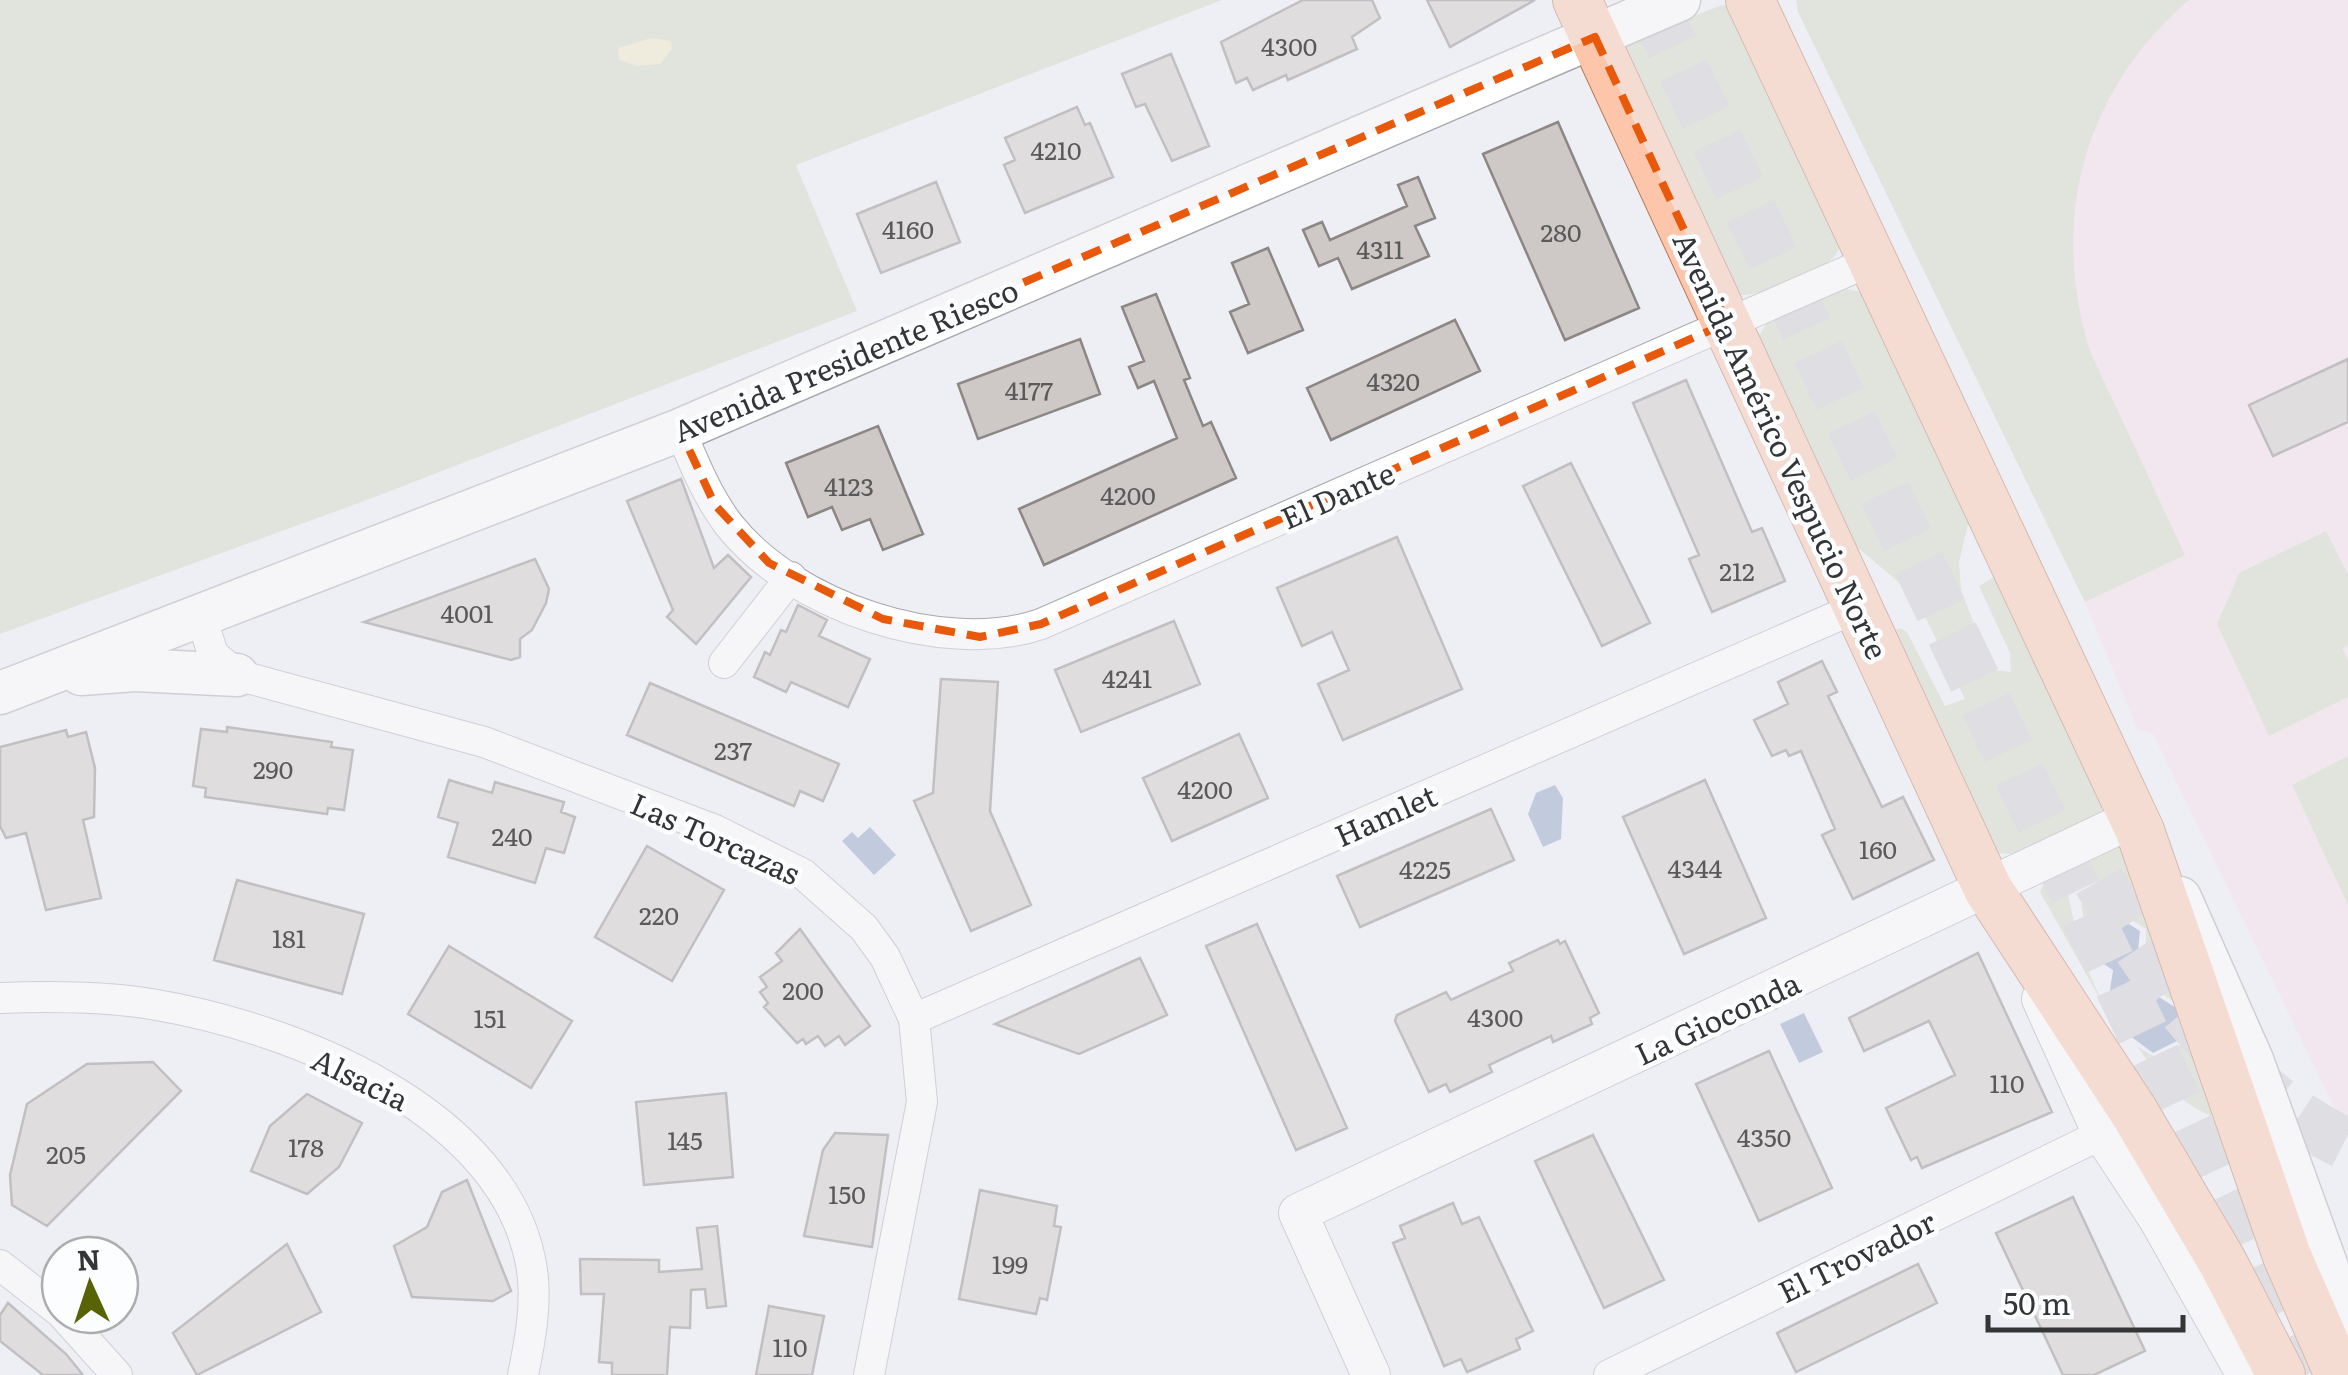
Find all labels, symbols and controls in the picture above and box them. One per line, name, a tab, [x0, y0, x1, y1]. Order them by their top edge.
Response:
house number: 4300	[1261, 27, 1317, 64]
house number: 4210	[1030, 131, 1082, 168]
house number: 4160	[882, 210, 934, 247]
house number: 280	[1541, 213, 1581, 250]
street label: Avenida Américo Vespucio Norte	[1663, 224, 1901, 666]
house number: 4311	[1356, 230, 1404, 267]
street label: Avenida Presidente Riesco	[666, 266, 1024, 452]
house number: 4320	[1366, 362, 1420, 399]
house number: 4177	[1005, 371, 1054, 408]
street label: El Dante	[1273, 449, 1401, 539]
house number: 4123	[824, 467, 874, 504]
house number: 4200	[1100, 476, 1156, 513]
house number: 212	[1719, 552, 1755, 589]
house number: 4001	[441, 594, 493, 631]
house number: 4241	[1102, 659, 1152, 696]
house number: 237	[714, 731, 752, 768]
house number: 290	[253, 750, 293, 787]
house number: 4200	[1177, 770, 1233, 807]
street label: Hamlet	[1327, 772, 1443, 856]
street label: Las Torcazas	[624, 780, 808, 894]
house number: 240	[492, 817, 532, 854]
house number: 160	[1859, 830, 1897, 867]
house number: 4344	[1668, 849, 1723, 886]
house number: 4225	[1399, 850, 1451, 887]
house number: 220	[639, 896, 679, 933]
house number: 181	[272, 919, 306, 956]
street label: La Gioconda	[1627, 959, 1808, 1074]
house number: 200	[782, 971, 824, 1008]
house number: 4300	[1467, 998, 1523, 1035]
house number: 151	[473, 999, 507, 1036]
street label: Alsacia	[305, 1036, 418, 1121]
house number: 110	[1990, 1064, 2024, 1101]
house number: 4350	[1737, 1118, 1791, 1155]
house number: 145	[667, 1121, 703, 1158]
house number: 178	[288, 1128, 324, 1165]
house number: 205	[46, 1135, 86, 1172]
house number: 150	[828, 1175, 866, 1212]
street label: El Trovador	[1770, 1198, 1942, 1312]
north arrow	[40, 1235, 140, 1335]
text: N	[76, 1236, 101, 1280]
house number: 199	[992, 1245, 1028, 1282]
scale bar	[1988, 1270, 2183, 1332]
text: 50 m	[2003, 1280, 2071, 1324]
house number: 110	[773, 1328, 807, 1365]

